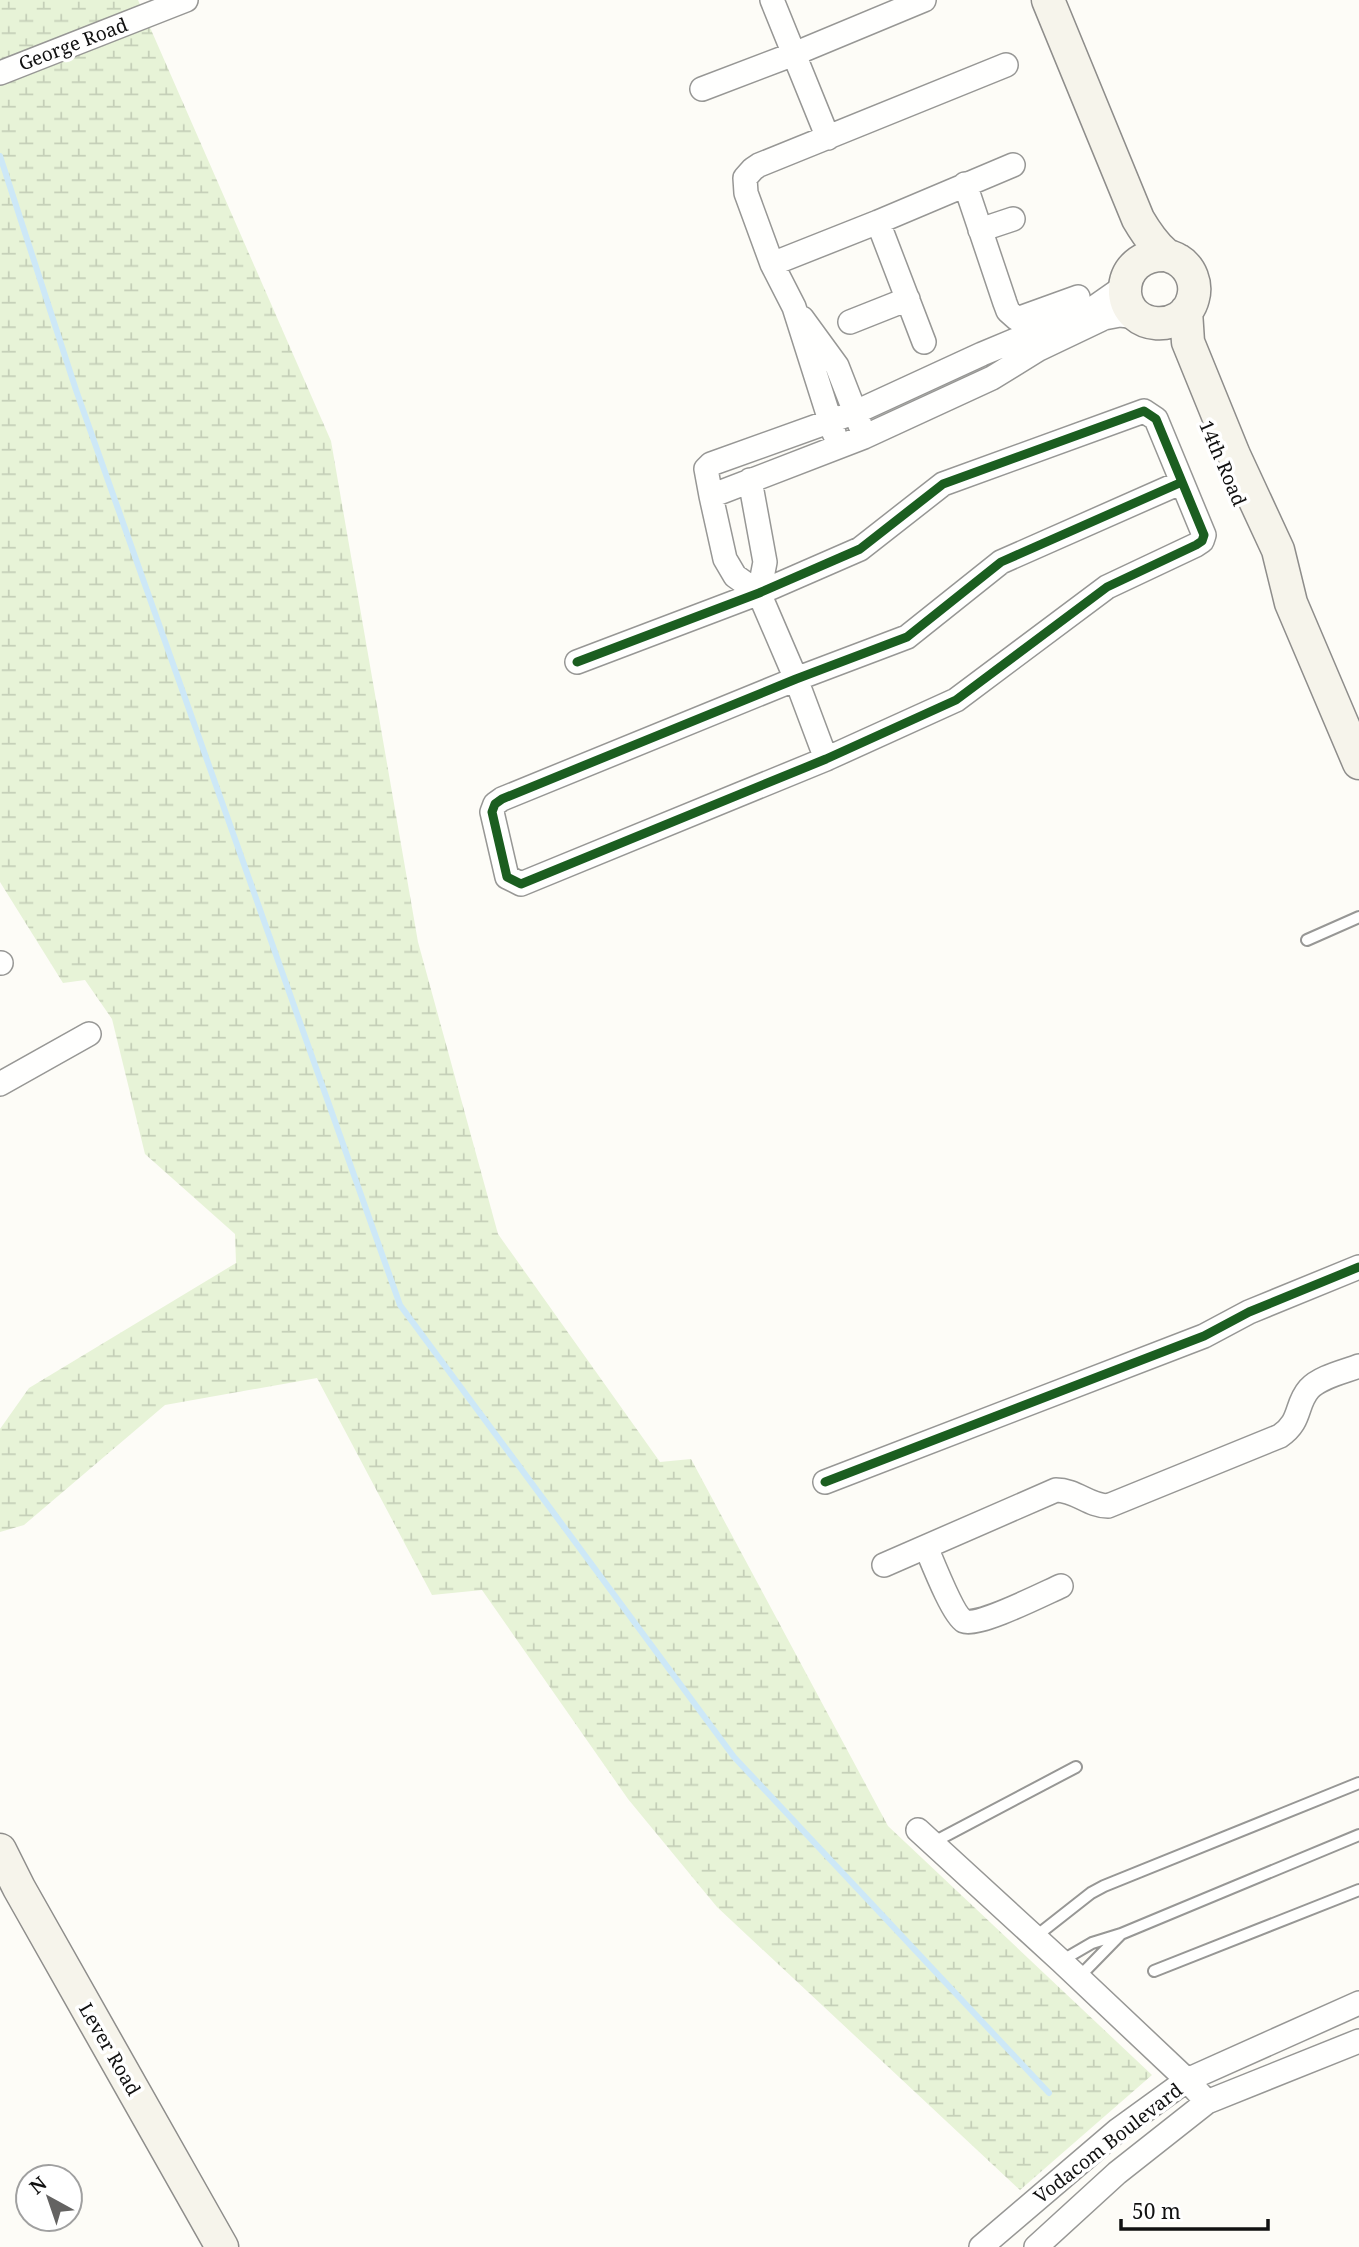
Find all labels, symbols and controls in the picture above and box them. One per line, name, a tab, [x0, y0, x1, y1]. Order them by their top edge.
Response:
street label: George Road	[15, 11, 132, 77]
street label: 14th Road	[1193, 416, 1253, 510]
street label: Lever Road	[73, 1998, 147, 2100]
street label: Vodacom Boulevard	[1028, 2077, 1188, 2209]
north arrow	[14, 2163, 84, 2233]
text: N	[24, 2170, 52, 2200]
scale bar	[1121, 2188, 1268, 2232]
text: 50 m	[1132, 2197, 1181, 2225]

